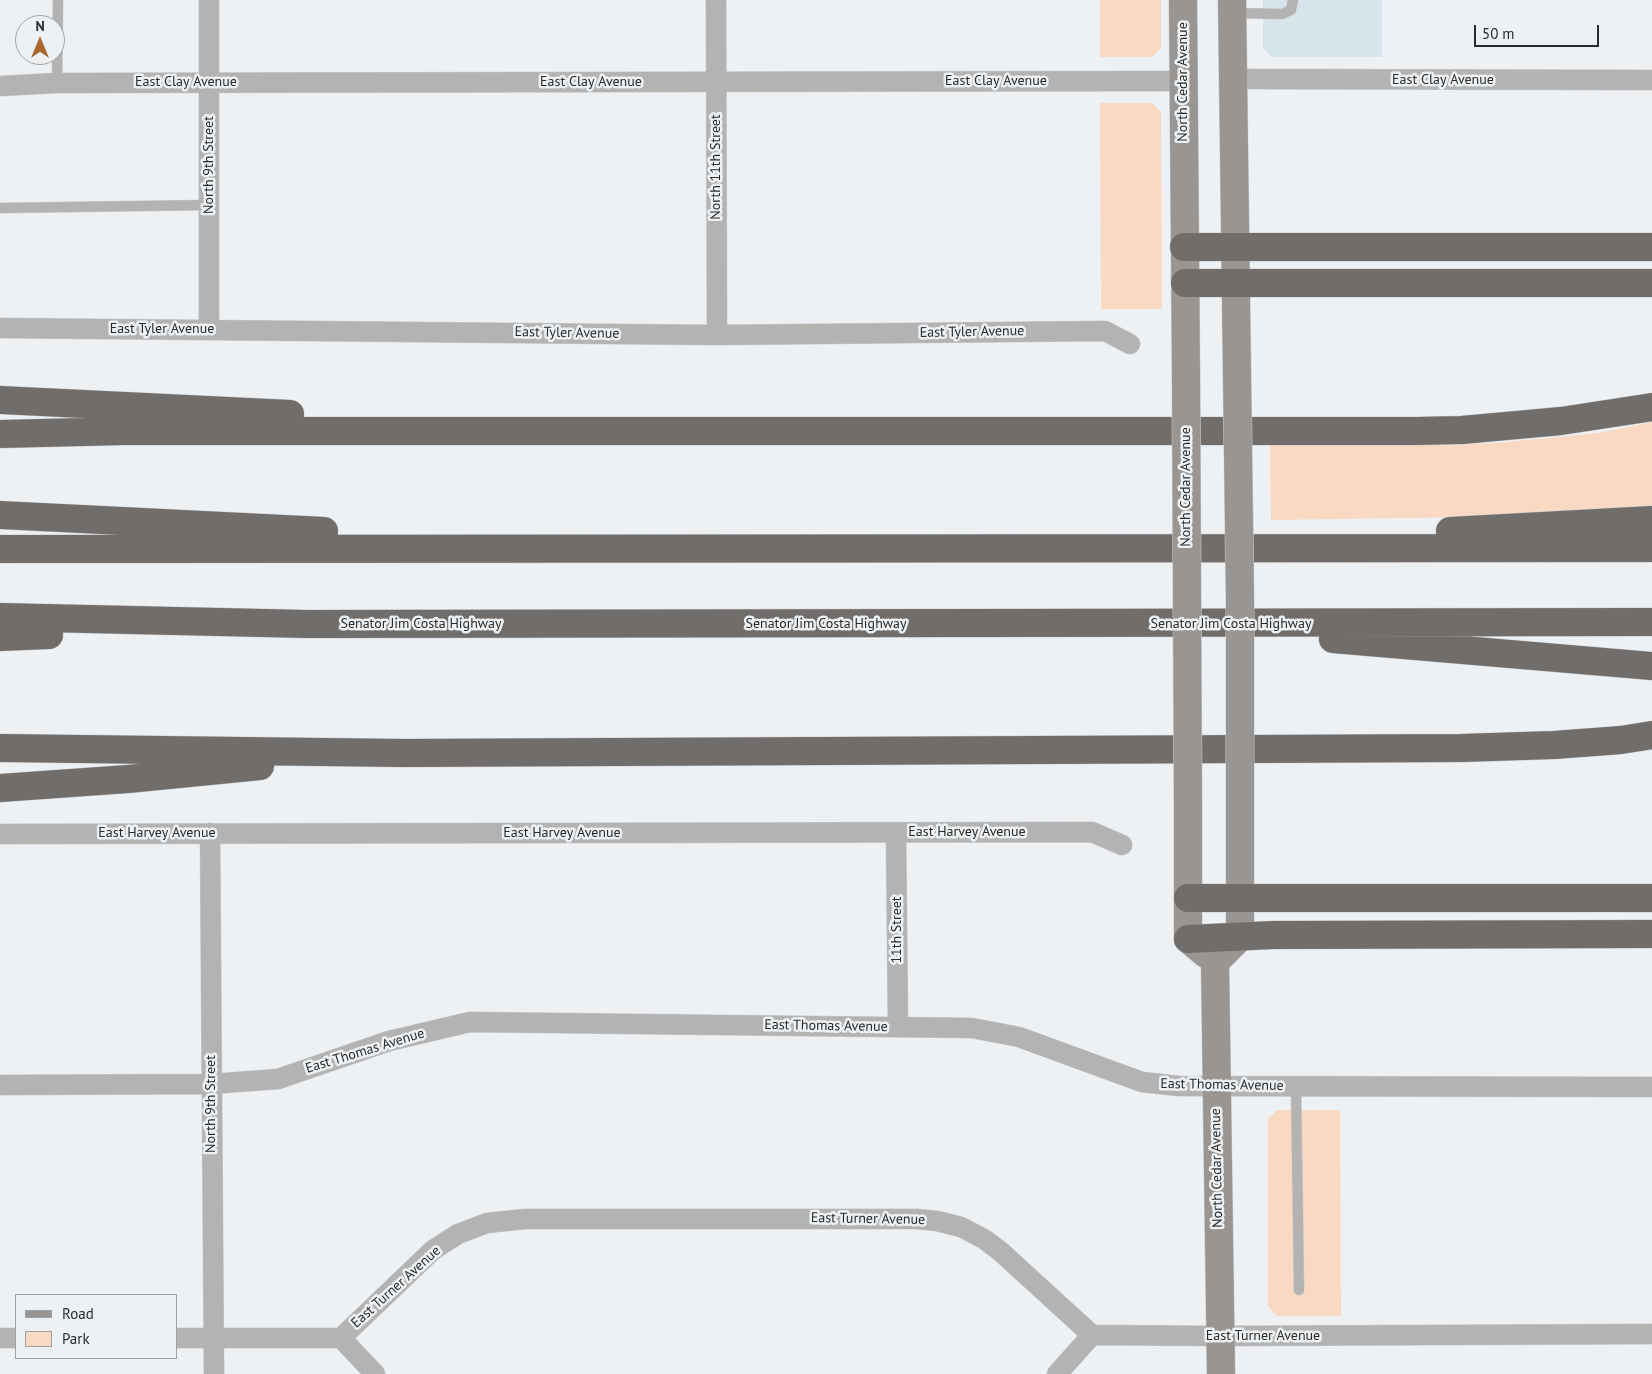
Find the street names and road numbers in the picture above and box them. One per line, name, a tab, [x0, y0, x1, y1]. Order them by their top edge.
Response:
street label: North Cedar Avenue	[1175, 22, 1191, 142]
street label: East Clay Avenue	[1392, 72, 1494, 88]
street label: East Clay Avenue	[945, 73, 1047, 89]
street label: East Clay Avenue	[135, 74, 237, 90]
street label: East Clay Avenue	[540, 74, 642, 90]
street label: North 11th Street	[708, 114, 724, 220]
street label: North 9th Street	[201, 116, 217, 214]
street label: East Tyler Avenue	[110, 321, 214, 337]
street label: East Tyler Avenue	[919, 323, 1025, 341]
street label: East Tyler Avenue	[514, 324, 620, 342]
street label: North Cedar Avenue	[1178, 427, 1194, 547]
street label: Senator Jim Costa Highway	[340, 616, 502, 632]
street label: Senator Jim Costa Highway	[745, 616, 907, 632]
street label: Senator Jim Costa Highway	[1150, 616, 1312, 632]
street label: East Harvey Avenue	[908, 824, 1026, 840]
street label: East Harvey Avenue	[98, 825, 216, 841]
street label: East Harvey Avenue	[503, 825, 621, 841]
street label: 11th Street	[889, 896, 905, 964]
street label: East Thomas Avenue	[764, 1017, 888, 1035]
street label: East Thomas Avenue	[304, 1025, 426, 1077]
street label: North 9th Street	[203, 1055, 219, 1153]
street label: East Thomas Avenue	[1160, 1076, 1284, 1094]
street label: North Cedar Avenue	[1208, 1108, 1226, 1228]
street label: East Turner Avenue	[811, 1210, 925, 1228]
street label: East Turner Avenue	[348, 1242, 444, 1332]
street label: East Turner Avenue	[1206, 1328, 1320, 1344]

